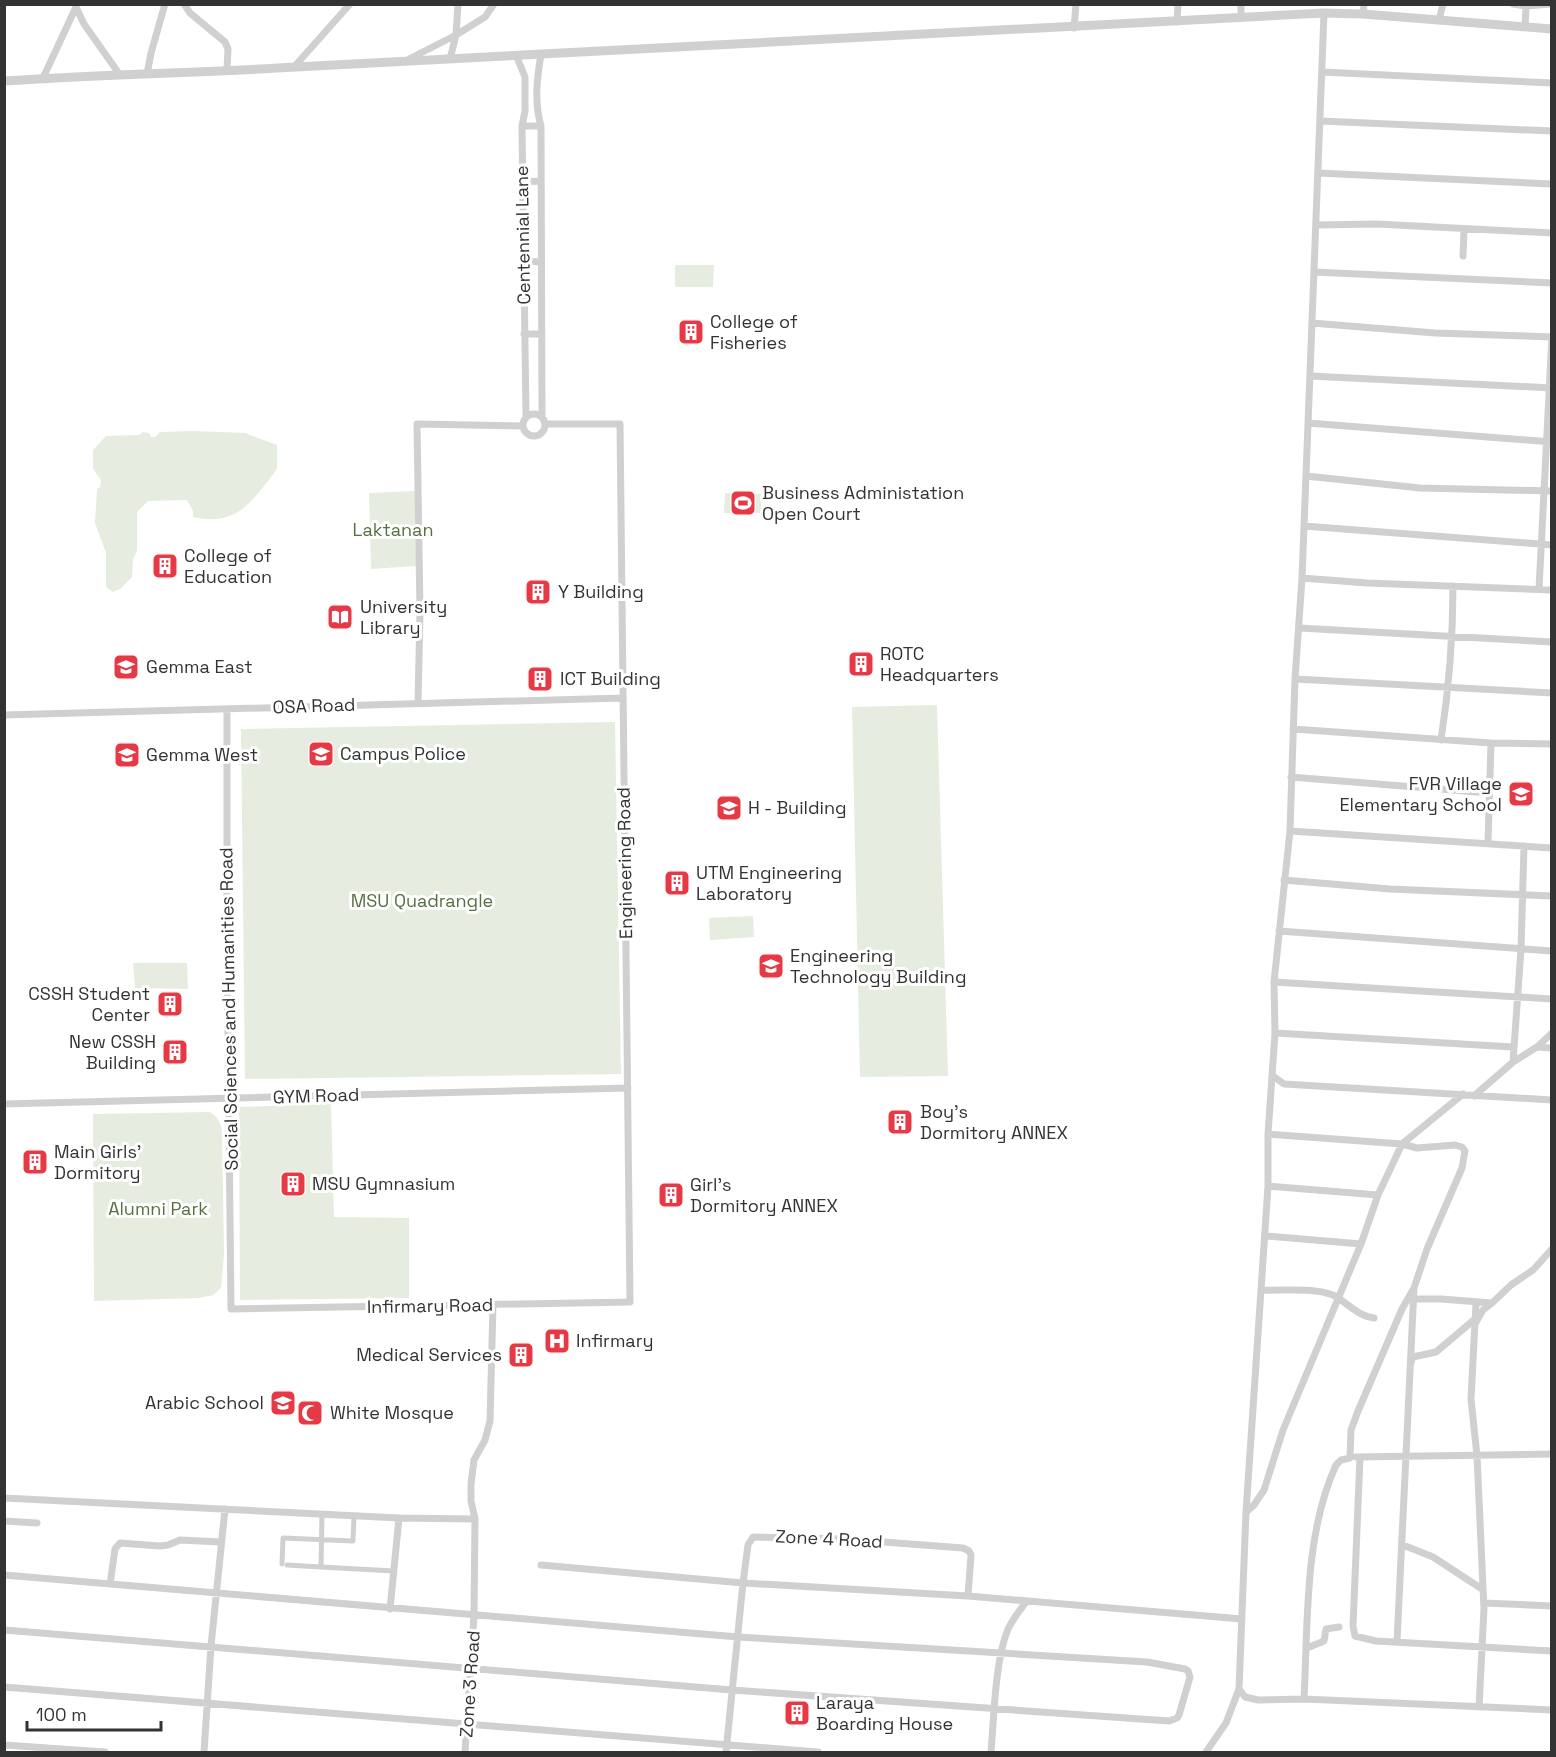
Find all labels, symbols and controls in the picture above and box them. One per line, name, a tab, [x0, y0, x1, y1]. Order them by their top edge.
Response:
street label: Centennial Lane	[510, 165, 535, 305]
place label: College of Fisheries	[710, 310, 798, 354]
building icon: College of Fisheries	[676, 317, 706, 347]
place label: Business Administation Open Court	[762, 481, 964, 525]
sports icon: Business Administation Open Court	[728, 488, 758, 518]
park label: Laktanan	[353, 518, 433, 541]
place label: College of Education	[184, 544, 272, 588]
building icon: College of Education	[150, 551, 180, 581]
building icon: Y Building	[523, 577, 553, 607]
place label: Y Building	[558, 580, 644, 603]
place label: University Library	[360, 595, 447, 639]
library icon: University Library	[325, 602, 355, 632]
place label: ROTC Headquarters	[880, 642, 999, 686]
building icon: ROTC Headquarters	[846, 649, 876, 679]
school or university icon: Gemma East	[111, 652, 141, 682]
place label: Gemma East	[146, 655, 252, 678]
building icon: ICT Building	[525, 664, 555, 694]
place label: ICT Building	[560, 667, 661, 690]
street label: OSA Road	[272, 693, 356, 718]
school or university icon: Campus Police	[306, 739, 336, 769]
school or university icon: Gemma West	[112, 740, 142, 770]
place label: Campus Police	[340, 742, 466, 765]
place label: Gemma West	[146, 743, 258, 766]
place label: FVR Village Elementary School	[1339, 772, 1502, 816]
school or university icon: FVR Village Elementary School	[1506, 779, 1536, 809]
street label: Engineering Road	[612, 787, 637, 939]
school or university icon: H - Building	[714, 793, 744, 823]
place label: H - Building	[748, 796, 847, 819]
street label: Social Sciences and Humanities Road	[214, 847, 243, 1171]
place label: UTM Engineering Laboratory	[696, 861, 842, 905]
building icon: UTM Engineering Laboratory	[662, 868, 692, 898]
park label: MSU Quadrangle	[351, 889, 493, 912]
place label: Engineering Technology Building	[790, 944, 966, 988]
school or university icon: Engineering Technology Building	[756, 951, 786, 981]
place label: CSSH Student Center	[28, 982, 150, 1026]
building icon: CSSH Student Center	[155, 989, 185, 1019]
place label: New CSSH Building	[69, 1030, 156, 1074]
building icon: New CSSH Building	[160, 1037, 190, 1067]
street label: GYM Road	[272, 1082, 360, 1109]
place label: Boy's Dormitory ANNEX	[920, 1100, 1068, 1144]
building icon: Boy's Dormitory ANNEX	[885, 1107, 915, 1137]
place label: Main Girls' Dormitory	[54, 1140, 141, 1184]
building icon: Main Girls' Dormitory	[20, 1147, 50, 1177]
building icon: MSU Gymnasium	[278, 1169, 308, 1199]
place label: MSU Gymnasium	[312, 1172, 455, 1195]
place label: Girl's Dormitory ANNEX	[690, 1173, 838, 1217]
building icon: Girl's Dormitory ANNEX	[656, 1180, 686, 1210]
park label: Alumni Park	[108, 1197, 208, 1220]
street label: Infirmary Road	[367, 1293, 493, 1318]
hospital icon: Infirmary	[542, 1326, 572, 1356]
place label: Infirmary	[576, 1329, 654, 1352]
building icon: Medical Services	[506, 1340, 536, 1370]
place label: Medical Services	[356, 1343, 502, 1366]
school or university icon: Arabic School	[268, 1388, 298, 1418]
place label: Arabic School	[145, 1391, 264, 1414]
mosque icon: White Mosque	[295, 1398, 325, 1428]
place label: White Mosque	[330, 1401, 454, 1424]
street label: Zone 4 Road	[775, 1524, 883, 1553]
street label: Zone 3 Road	[454, 1630, 485, 1738]
place label: Laraya Boarding House	[816, 1691, 953, 1735]
scale bar	[27, 1694, 160, 1732]
building icon: Laraya Boarding House	[782, 1698, 812, 1728]
text: 100 m	[36, 1703, 87, 1726]

